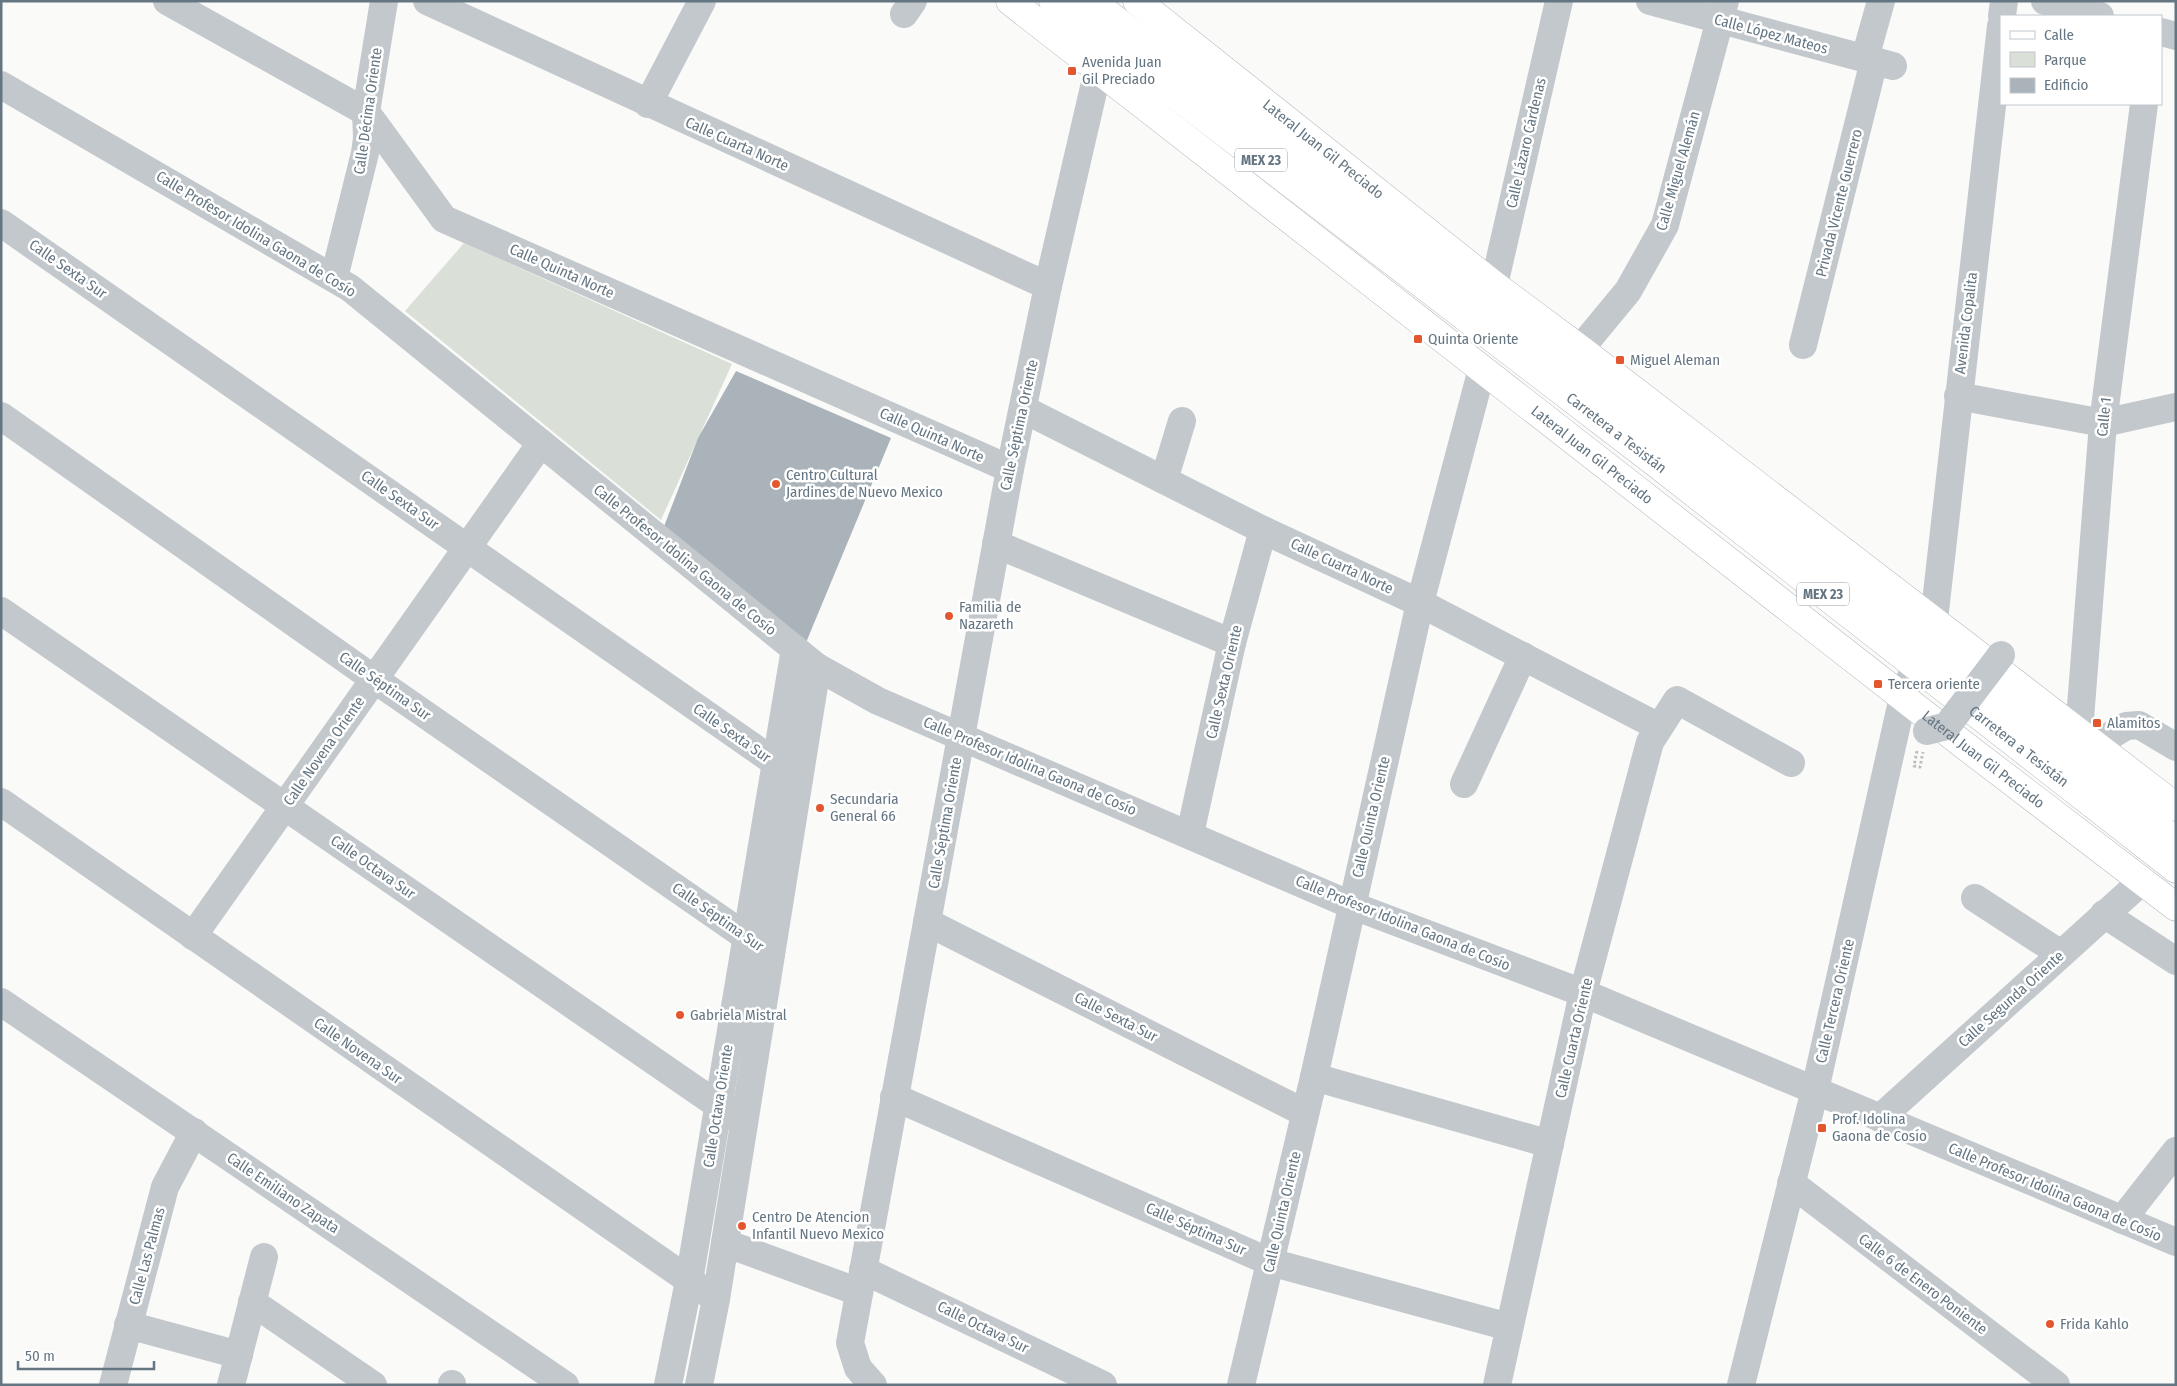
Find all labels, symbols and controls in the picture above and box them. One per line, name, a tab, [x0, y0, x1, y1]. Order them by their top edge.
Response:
street label: Calle López Mateos	[1712, 10, 1830, 58]
legend	[2000, 15, 2162, 105]
text: Calle	[2044, 26, 2074, 44]
street label: Calle Décima Oriente	[350, 46, 386, 176]
text: Parque	[2044, 51, 2087, 69]
place label: Avenida Juan Gil Preciado	[1082, 53, 1162, 88]
marker: Avenida Juan Gil Preciado	[1066, 65, 1078, 77]
street label: Calle Lázaro Cárdenas	[1502, 76, 1550, 210]
text: Edificio	[2044, 76, 2089, 94]
street label: Lateral Juan Gil Preciado	[1259, 96, 1387, 203]
street label: Calle Miguel Alemán	[1652, 109, 1704, 233]
street label: Calle Cuarta Norte	[683, 113, 791, 175]
street label: Privada Vicente Guerrero	[1812, 127, 1866, 279]
road number: MEX 23	[1235, 148, 1287, 172]
street label: Calle Profesor Idolina Gaona de Cosío	[153, 167, 359, 301]
street label: Calle Sexta Sur	[26, 236, 111, 303]
street label: Calle Quinta Norte	[507, 240, 617, 302]
street label: Avenida Copalita	[1951, 271, 1981, 375]
place label: Quinta Oriente	[1428, 330, 1518, 348]
marker: Quinta Oriente	[1412, 333, 1424, 345]
place label: Miguel Aleman	[1630, 351, 1720, 369]
marker: Miguel Aleman	[1614, 354, 1626, 366]
street label: Calle Séptima Oriente	[996, 358, 1042, 492]
street label: Carretera a Tesistán	[1563, 389, 1670, 477]
street label: Calle 1	[2093, 397, 2115, 437]
street label: Lateral Juan Gil Preciado	[1527, 402, 1656, 508]
street label: Calle Quinta Norte	[877, 404, 987, 466]
place label: Centro Cultural Jardines de Nuevo Mexico	[786, 466, 943, 501]
street label: Calle Sexta Sur	[358, 467, 443, 534]
marker: Centro Cultural Jardines de Nuevo Mexico	[770, 478, 782, 490]
street label: Calle Profesor Idolina Gaona de Cosío	[590, 481, 780, 639]
street label: Calle Cuarta Norte	[1288, 534, 1396, 598]
road number: MEX 23	[1797, 582, 1849, 606]
place label: Familia de Nazareth	[959, 598, 1021, 633]
marker: Familia de Nazareth	[943, 610, 955, 622]
street label: Calle Sexta Oriente	[1202, 623, 1246, 741]
street label: Calle Séptima Sur	[336, 648, 435, 725]
place label: Tercera oriente	[1888, 675, 1980, 693]
marker: Tercera oriente	[1872, 678, 1884, 690]
street label: Calle Novena Oriente	[280, 693, 368, 809]
street label: Calle Sexta Sur	[690, 700, 775, 767]
street label: Carretera a Tesistán	[1966, 702, 2072, 791]
street label: Lateral Juan Gil Preciado	[1919, 707, 2048, 812]
street label: Calle Profesor Idolina Gaona de Cosío	[921, 713, 1139, 819]
place label: Alamitos	[2107, 714, 2160, 732]
marker: Alamitos	[2091, 717, 2103, 729]
street label: Calle Quinta Oriente	[1348, 755, 1394, 879]
street label: Calle Séptima Oriente	[925, 756, 965, 890]
place label: Secundaria General 66	[830, 790, 899, 825]
marker: Secundaria General 66	[814, 802, 826, 814]
street label: Calle Octava Sur	[327, 831, 419, 903]
street label: Calle Profesor Idolina Gaona de Cosío	[1293, 872, 1513, 974]
street label: Calle Séptima Sur	[669, 879, 768, 956]
street label: Calle Tercera Oriente	[1812, 937, 1858, 1065]
street label: Calle Segunda Oriente	[1955, 947, 2067, 1051]
street label: Calle Cuarta Oriente	[1551, 976, 1597, 1100]
street label: Calle Sexta Sur	[1071, 988, 1161, 1046]
place label: Gabriela Mistral	[690, 1006, 787, 1024]
marker: Gabriela Mistral	[674, 1009, 686, 1021]
street label: Calle Novena Sur	[310, 1014, 406, 1089]
street label: Calle Octava Oriente	[699, 1043, 737, 1169]
place label: Prof. Idolina Gaona de Cosío	[1832, 1110, 1927, 1145]
marker: Prof. Idolina Gaona de Cosío	[1816, 1122, 1828, 1134]
street label: Calle Profesor Idolina Gaona de Cosío	[1946, 1139, 2164, 1245]
street label: Calle Emiliano Zapata	[223, 1149, 343, 1237]
street label: Calle Quinta Oriente	[1259, 1150, 1305, 1274]
street label: Calle Séptima Sur	[1143, 1199, 1250, 1259]
street label: Calle Las Palmas	[125, 1205, 169, 1307]
place label: Centro De Atencion Infantil Nuevo Mexico	[752, 1208, 884, 1243]
marker: Centro De Atencion Infantil Nuevo Mexico	[736, 1220, 748, 1232]
street label: Calle 6 de Enero Poniente	[1855, 1230, 1991, 1338]
street label: Calle Octava Sur	[935, 1297, 1032, 1357]
place label: Frida Kahlo	[2060, 1315, 2129, 1333]
marker: Frida Kahlo	[2044, 1318, 2056, 1330]
scale bar	[18, 1338, 154, 1370]
text: 50 m	[25, 1347, 55, 1365]

